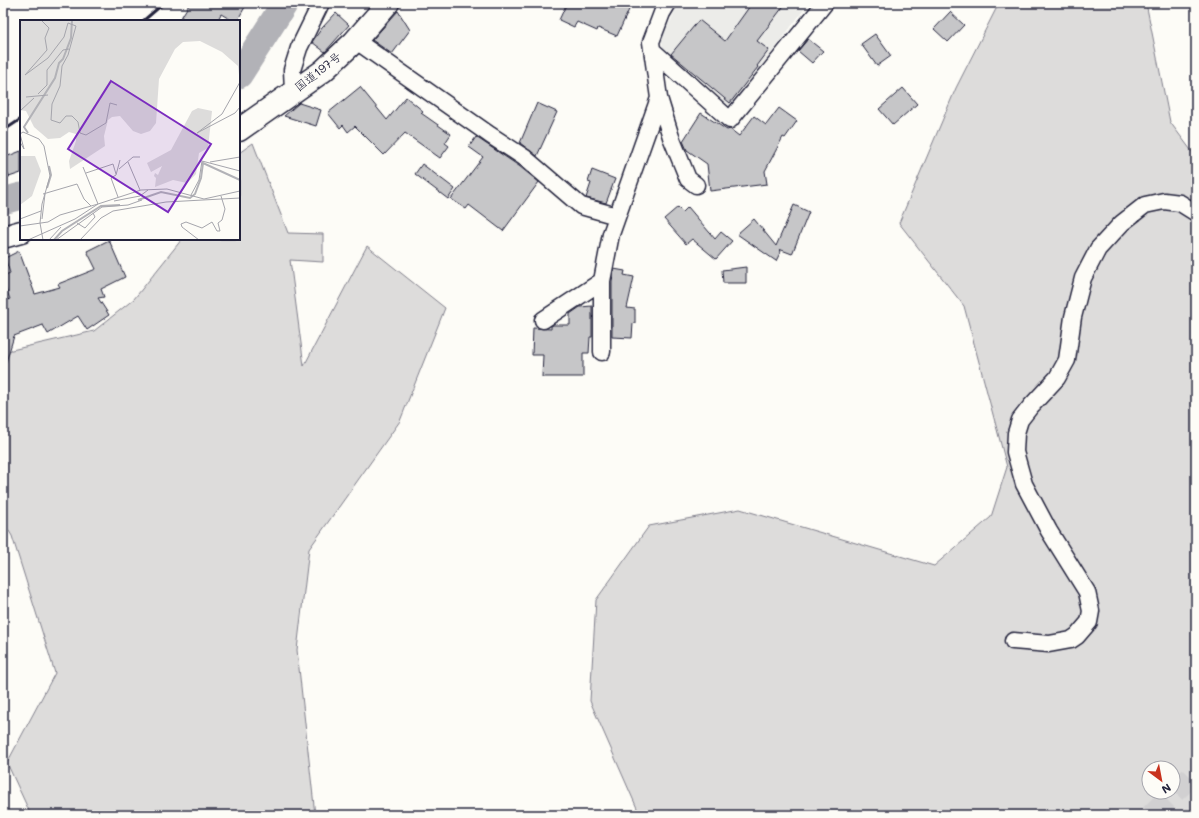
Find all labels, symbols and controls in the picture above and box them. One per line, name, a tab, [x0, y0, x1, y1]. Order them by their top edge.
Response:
inset map	[20, 20, 240, 240]
street label: 国道197号	[291, 48, 344, 94]
north arrow	[1141, 760, 1181, 800]
text: N	[1159, 780, 1174, 797]

